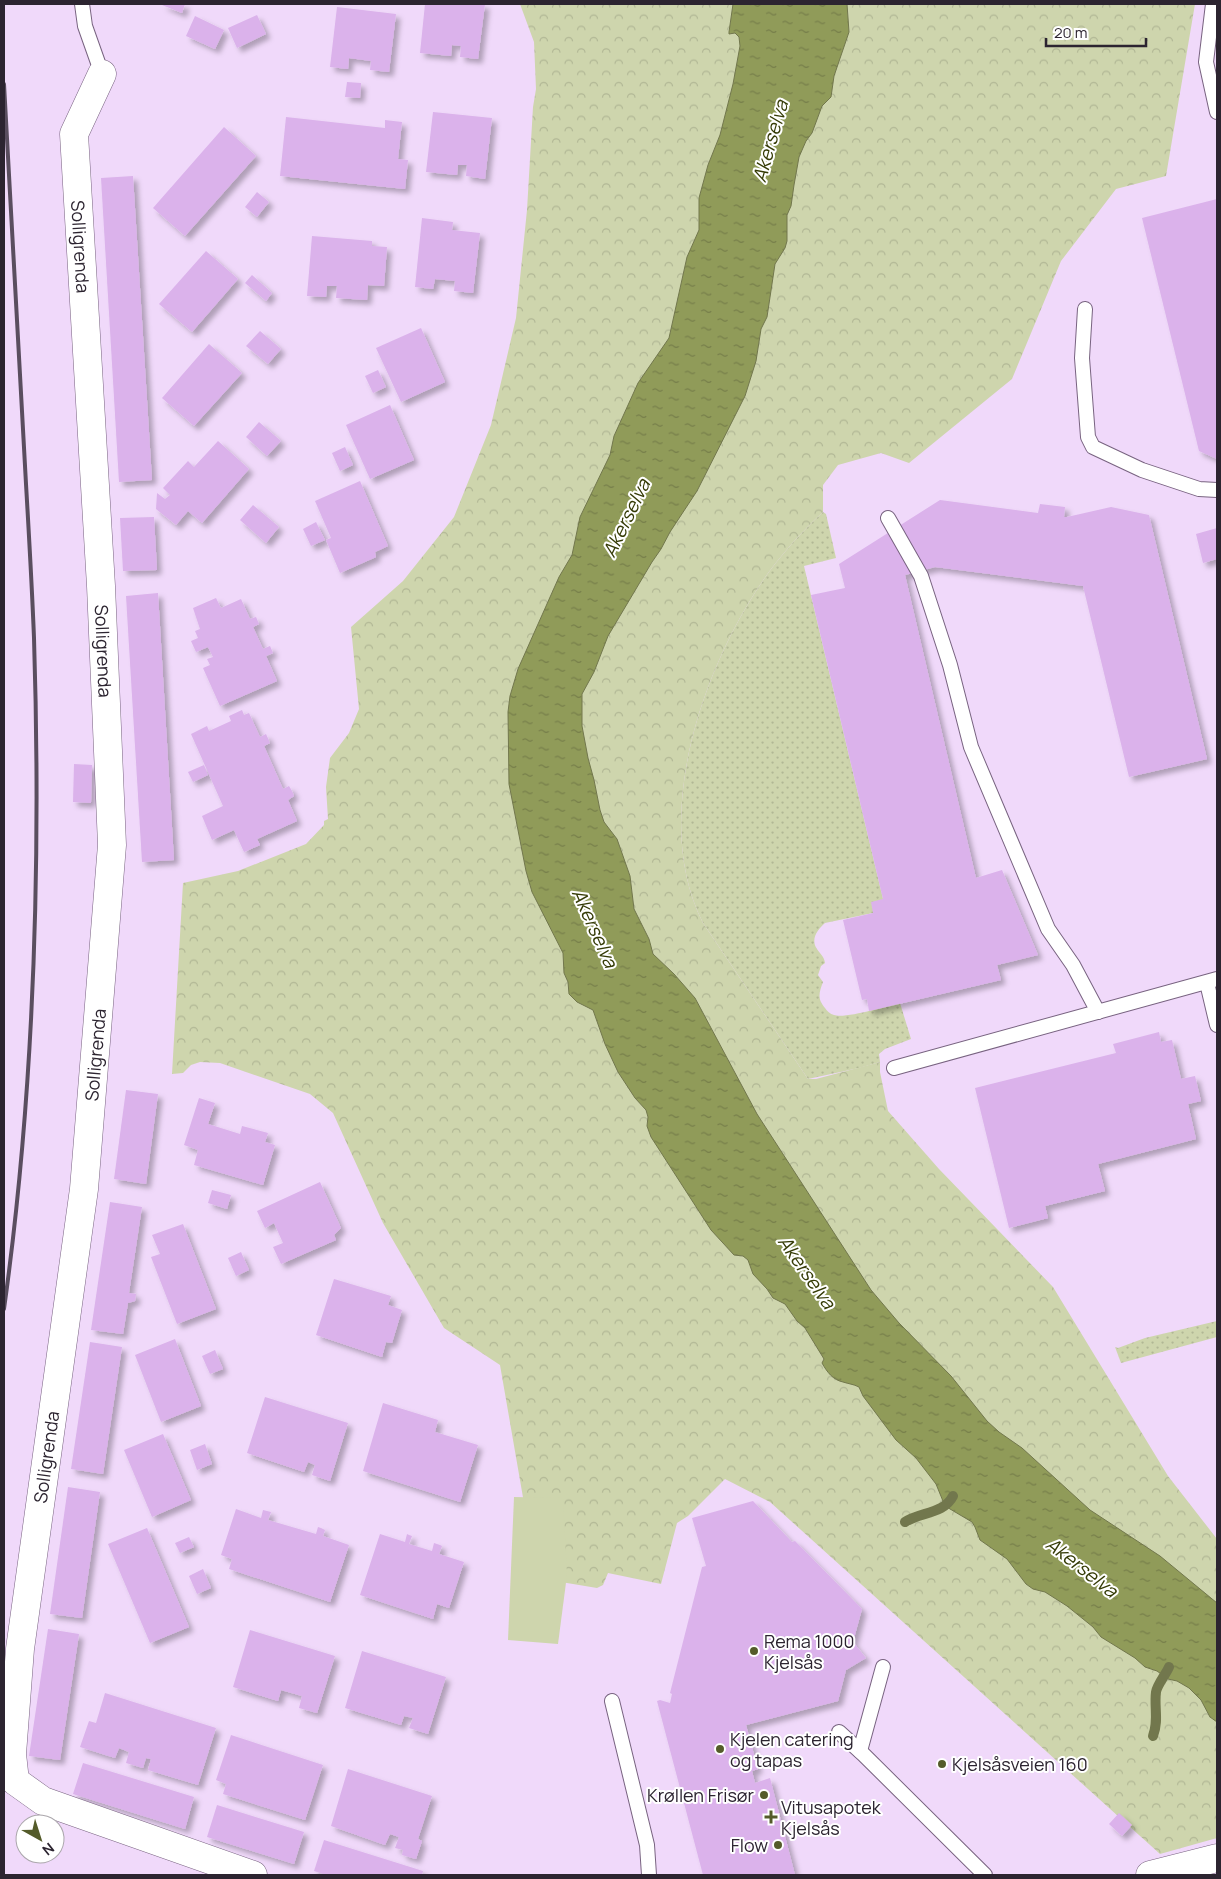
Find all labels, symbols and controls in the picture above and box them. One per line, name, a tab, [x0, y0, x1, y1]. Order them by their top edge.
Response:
scale bar	[1046, 15, 1146, 47]
text: 20 m	[1054, 22, 1087, 43]
water label: Akerselva	[746, 96, 794, 185]
street label: Solligrenda	[66, 199, 95, 294]
water label: Akerselva	[596, 473, 657, 561]
street label: Solligrenda	[90, 604, 118, 698]
water label: Akerselva	[566, 884, 625, 973]
street label: Solligrenda	[79, 1008, 111, 1102]
water label: Akerselva	[772, 1230, 843, 1315]
street label: Solligrenda	[28, 1409, 64, 1505]
water label: Akerselva	[1041, 1531, 1124, 1604]
place label: Rema 1000 Kjelsås	[764, 1629, 854, 1674]
marker: Rema 1000 Kjelsås	[748, 1645, 760, 1657]
place label: Kjelen catering og tapas	[730, 1727, 854, 1772]
marker: Kjelen catering og tapas	[714, 1743, 726, 1755]
place label: Kjelsåsveien 160	[952, 1752, 1088, 1776]
marker: Kjelsåsveien 160	[936, 1758, 948, 1770]
place label: Krøllen Frisør	[647, 1783, 755, 1807]
marker: Krøllen Frisør	[758, 1789, 770, 1801]
place label: Vitusapotek Kjelsås	[781, 1795, 882, 1840]
marker: Vitusapotek Kjelsås	[765, 1811, 777, 1823]
north arrow	[15, 1814, 65, 1864]
place label: Flow	[731, 1833, 768, 1857]
text: N	[39, 1839, 58, 1860]
marker: Flow	[772, 1839, 784, 1851]

